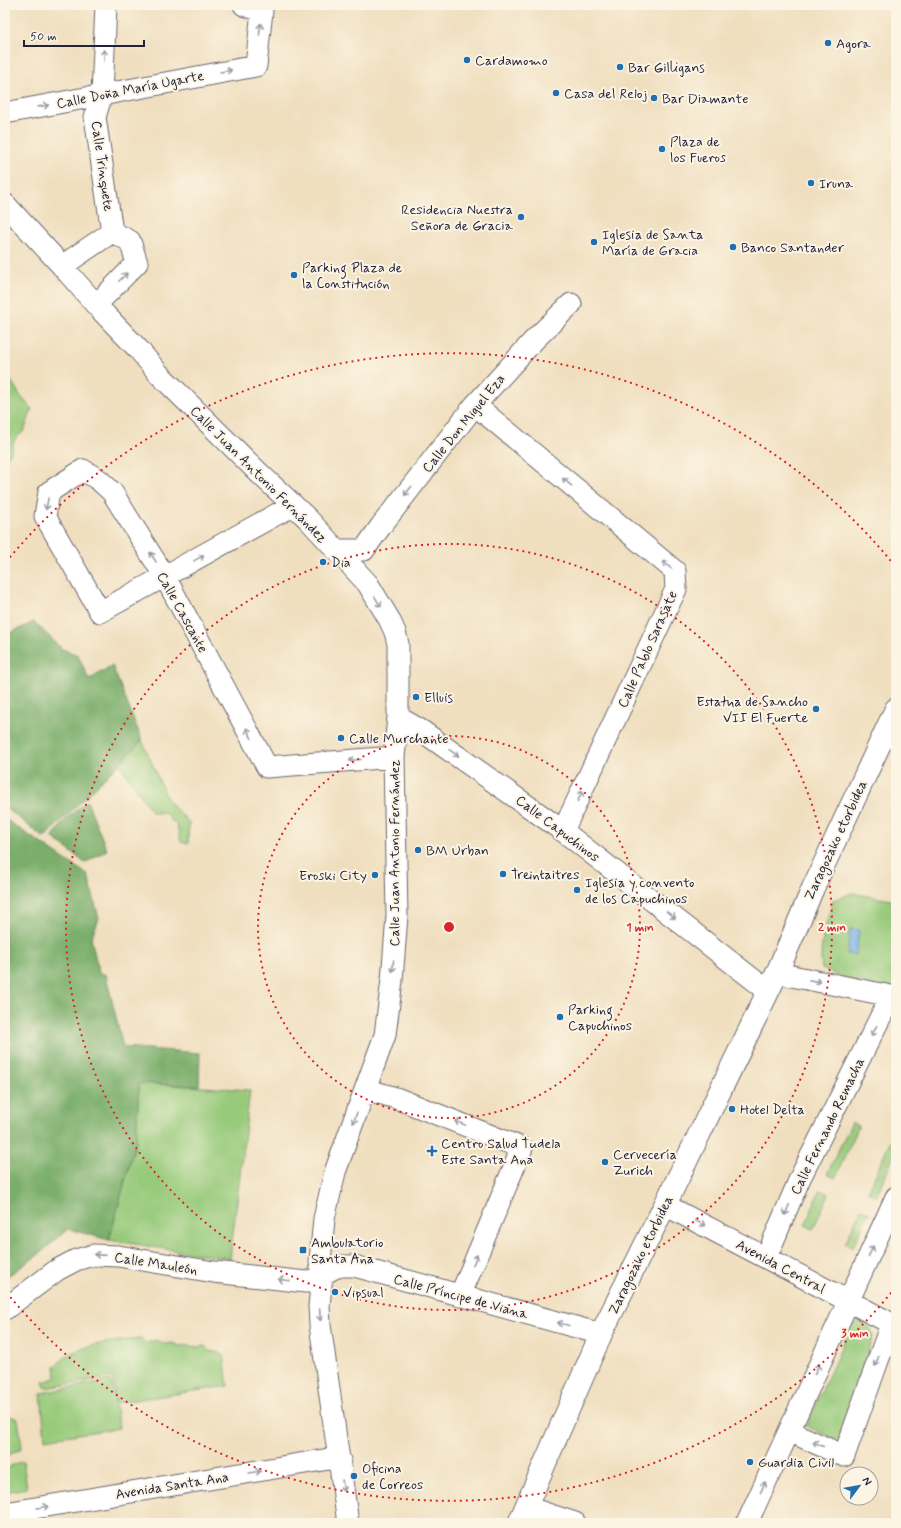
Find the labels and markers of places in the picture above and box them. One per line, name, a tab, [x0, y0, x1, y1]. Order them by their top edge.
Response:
place label: Agora	[836, 35, 871, 53]
marker: Agora	[823, 38, 833, 48]
place label: Cardamomo	[475, 52, 548, 70]
marker: Cardamomo	[462, 55, 472, 65]
place label: Bar Gilligans	[628, 59, 705, 77]
marker: Bar Gilligans	[615, 62, 625, 72]
place label: Casa del Reloj	[564, 85, 647, 103]
marker: Casa del Reloj	[551, 88, 561, 98]
place label: Bar Diamante	[662, 90, 749, 108]
marker: Bar Diamante	[649, 93, 659, 103]
place label: Plaza de los Fueros	[670, 133, 726, 167]
marker: Plaza de los Fueros	[657, 144, 667, 154]
place label: Iruna	[819, 175, 854, 193]
marker: Iruna	[806, 178, 816, 188]
place label: Residencia Nuestra Señora de Gracia	[401, 201, 514, 235]
marker: Residencia Nuestra Señora de Gracia	[516, 212, 526, 222]
place label: Iglesia de Santa María de Gracia	[602, 226, 704, 260]
marker: Iglesia de Santa María de Gracia	[589, 237, 599, 247]
place label: Banco Santander	[741, 239, 845, 257]
marker: Banco Santander	[728, 242, 738, 252]
place label: Parking Plaza de la Constitución	[302, 259, 403, 293]
marker: Parking Plaza de la Constitución	[289, 270, 299, 280]
place label: Dia	[331, 554, 351, 572]
marker: Dia	[318, 557, 328, 567]
place label: Elluis	[424, 689, 454, 707]
marker: Elluis	[411, 692, 421, 702]
place label: Estatua de Sancho VII El Fuerte	[696, 693, 808, 727]
marker: Estatua de Sancho VII El Fuerte	[811, 704, 821, 714]
place label: Calle Murchante	[349, 730, 449, 748]
marker: Calle Murchante	[336, 733, 346, 743]
place label: BM Urban	[426, 842, 489, 860]
marker: BM Urban	[413, 845, 423, 855]
place label: Treintaitres	[511, 866, 579, 884]
place label: Eroski City	[299, 867, 367, 885]
marker: Treintaitres	[498, 869, 508, 879]
marker: Eroski City	[370, 870, 380, 880]
place label: Iglesia y convento de los Capuchinos	[585, 874, 694, 908]
marker: Iglesia y convento de los Capuchinos	[572, 885, 582, 895]
centre of rings	[442, 920, 456, 934]
place label: Parking Capuchinos	[568, 1001, 632, 1035]
marker: Parking Capuchinos	[555, 1012, 565, 1022]
place label: Hotel Delta	[740, 1101, 805, 1119]
marker: Hotel Delta	[727, 1104, 737, 1114]
place label: Centro Salud Tudela Este Santa Ana	[441, 1135, 561, 1169]
marker: Centro Salud Tudela Este Santa Ana	[426, 1145, 438, 1157]
place label: Cervecería Zurich	[613, 1146, 677, 1180]
marker: Cervecería Zurich	[600, 1157, 610, 1167]
place label: Ambulatorio Santa Ana	[311, 1234, 383, 1268]
marker: Ambulatorio Santa Ana	[298, 1245, 308, 1255]
place label: Vipsual	[343, 1284, 384, 1302]
marker: Vipsual	[330, 1287, 340, 1297]
place label: Guardia Civil	[758, 1454, 834, 1472]
marker: Guardia Civil	[745, 1457, 755, 1467]
place label: Oficina de Correos	[362, 1460, 423, 1494]
marker: Oficina de Correos	[349, 1471, 359, 1481]

